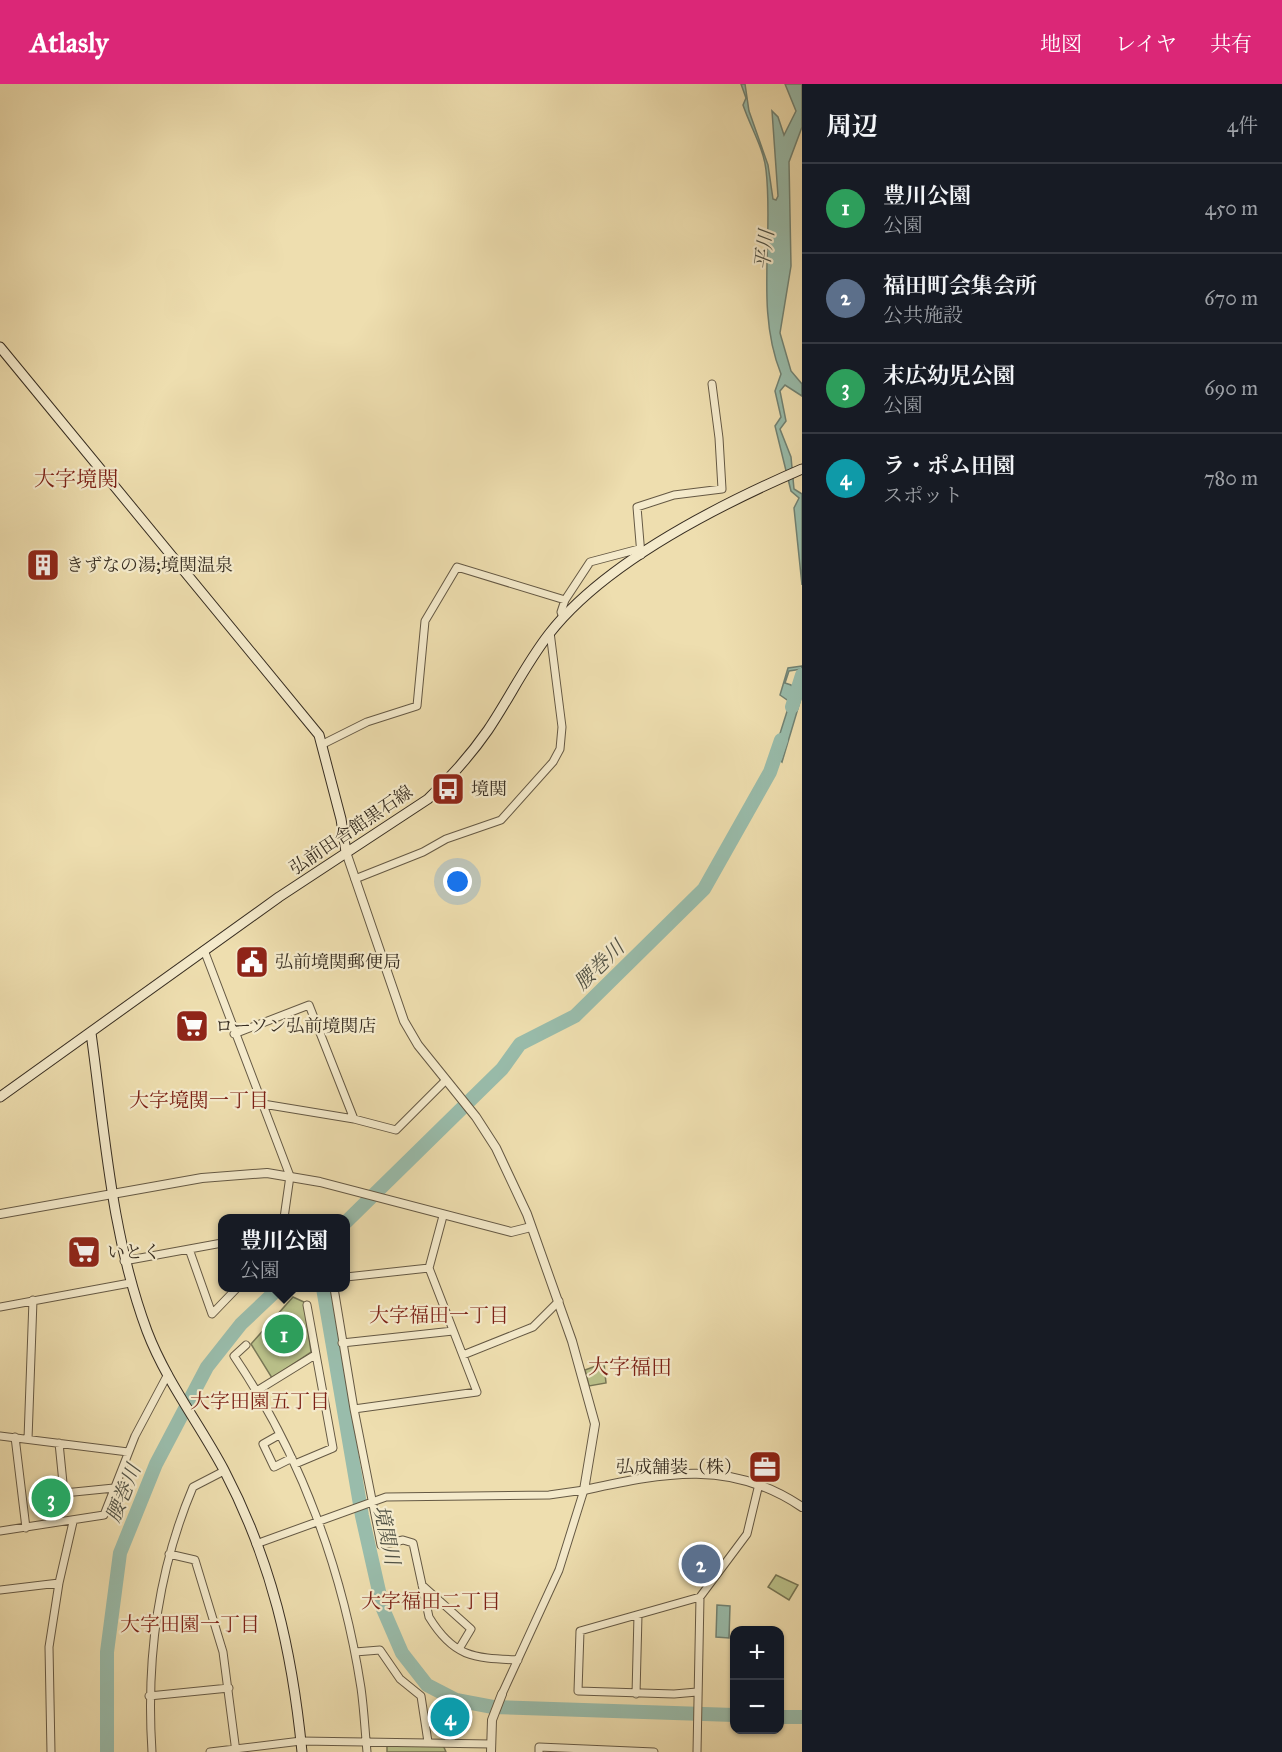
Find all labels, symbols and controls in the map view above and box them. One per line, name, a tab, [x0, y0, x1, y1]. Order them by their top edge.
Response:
text: Atlasly	[30, 25, 108, 60]
text: 地図	[1040, 31, 1082, 57]
text: レイヤ	[1115, 31, 1177, 57]
text: 共有	[1210, 31, 1252, 57]
text: 周辺	[826, 110, 878, 142]
text: 4件	[1227, 113, 1258, 137]
text: 豊川公園	[883, 182, 971, 209]
text: 1	[842, 196, 849, 220]
text: 450 m	[1205, 196, 1258, 220]
text: 公園	[883, 213, 923, 237]
water label: 平川	[750, 227, 779, 271]
text: 福田町会集会所	[883, 272, 1037, 299]
text: 2	[841, 286, 850, 310]
text: 670 m	[1204, 286, 1258, 310]
text: 公共施設	[883, 303, 963, 327]
text: 末広幼児公園	[883, 362, 1015, 389]
text: 3	[842, 376, 850, 400]
text: 690 m	[1204, 376, 1258, 400]
text: 公園	[883, 393, 923, 417]
text: ラ・ポム田園	[883, 452, 1015, 479]
district label: 大字境関	[34, 466, 118, 492]
text: 4	[840, 466, 851, 490]
text: 780 m	[1204, 466, 1258, 490]
text: スポット	[883, 483, 963, 507]
building icon: きずなの湯;境関温泉	[25, 547, 61, 583]
place label: きずなの湯;境関温泉	[66, 554, 233, 576]
bus stop icon: 境関	[430, 771, 466, 807]
place label: 境関	[471, 778, 507, 800]
street label: 弘前田舎館黒石線	[285, 781, 417, 879]
your location	[443, 867, 472, 896]
water label: 腰巻川	[569, 934, 630, 994]
public building icon: 弘前境関郵便局	[234, 944, 270, 980]
place label: 弘前境関郵便局	[275, 951, 401, 973]
supermarket icon: ローソン弘前境関店	[174, 1008, 210, 1044]
place label: ローソン弘前境関店	[215, 1015, 376, 1037]
district label: 大字境関一丁目	[129, 1088, 269, 1112]
popup	[218, 1214, 350, 1292]
text: 豊川公園	[240, 1227, 328, 1254]
supermarket icon: いとく	[66, 1234, 102, 1270]
place label: いとく	[107, 1241, 161, 1263]
text: 公園	[240, 1258, 280, 1282]
district label: 大字福田一丁目	[369, 1303, 509, 1327]
pin: 1	[264, 1312, 304, 1356]
district label: 大字福田	[588, 1354, 672, 1380]
district label: 大字田園五丁目	[190, 1389, 330, 1413]
office icon: 弘成舗装（株）	[747, 1449, 783, 1485]
place label: 弘成舗装（株）	[616, 1456, 742, 1478]
water label: 腰巻川	[101, 1459, 146, 1525]
pin: 3	[32, 1476, 70, 1520]
water label: 境関川	[369, 1503, 405, 1569]
pin: 2	[682, 1542, 720, 1586]
district label: 大字福田二丁目	[361, 1589, 501, 1613]
district label: 大字田園一丁目	[120, 1612, 260, 1636]
map controls	[730, 1626, 784, 1734]
button: +	[730, 1626, 784, 1680]
button: −	[730, 1680, 784, 1734]
pin: 4	[430, 1694, 470, 1740]

